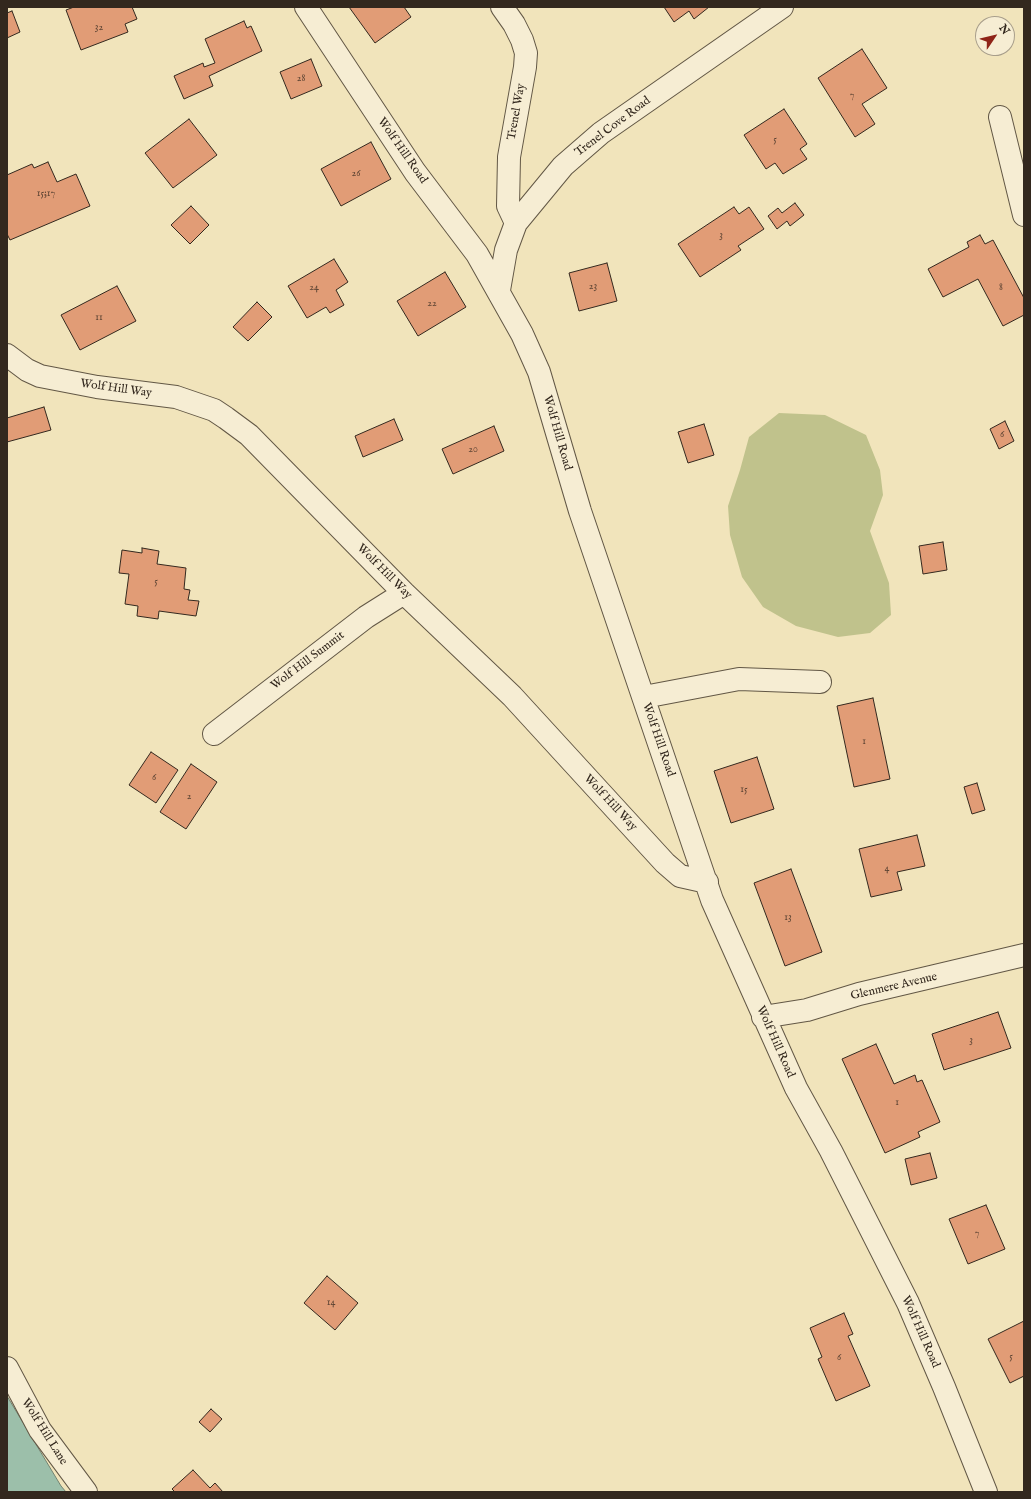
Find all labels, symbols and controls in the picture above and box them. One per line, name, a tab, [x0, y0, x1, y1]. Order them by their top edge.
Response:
north arrow	[975, 16, 1015, 56]
house number: 32	[95, 22, 103, 34]
text: N	[996, 22, 1012, 38]
house number: 28	[297, 73, 305, 85]
street label: Trenel Way	[505, 83, 529, 141]
house number: 7	[850, 90, 854, 102]
street label: Trenel Cove Road	[572, 94, 654, 160]
street label: Wolf Hill Road	[374, 115, 430, 187]
house number: 5	[773, 134, 777, 146]
house number: 26	[352, 168, 360, 180]
house number: 15;17	[37, 188, 55, 200]
house number: 3	[719, 230, 723, 242]
house number: 23	[589, 281, 597, 293]
house number: 24	[309, 282, 319, 294]
house number: 8	[999, 282, 1003, 294]
house number: 22	[427, 298, 437, 310]
house number: 11	[95, 312, 103, 324]
street label: Wolf Hill Way	[79, 377, 153, 401]
street label: Wolf Hill Road	[539, 394, 575, 472]
house number: 6	[1000, 429, 1004, 441]
house number: 20	[468, 444, 478, 456]
street label: Wolf Hill Way	[353, 541, 415, 603]
house number: 5	[154, 576, 158, 588]
street label: Wolf Hill Summit	[268, 629, 348, 693]
street label: Wolf Hill Road	[639, 701, 677, 779]
house number: 1	[862, 736, 866, 748]
house number: 6	[152, 772, 156, 784]
street label: Wolf Hill Way	[580, 772, 640, 834]
house number: 15	[740, 784, 748, 796]
house number: 2	[187, 791, 191, 803]
house number: 4	[885, 863, 889, 875]
house number: 13	[784, 912, 792, 924]
street label: Glenmere Avenue	[849, 970, 939, 1004]
street label: Wolf Hill Road	[753, 1004, 797, 1080]
house number: 3	[969, 1035, 973, 1047]
house number: 1	[895, 1097, 899, 1109]
house number: 7	[975, 1228, 979, 1240]
street label: Wolf Hill Road	[898, 1294, 942, 1370]
house number: 14	[327, 1297, 335, 1309]
house number: 5	[1009, 1351, 1013, 1363]
house number: 6	[837, 1352, 841, 1364]
street label: Wolf Hill Lane	[18, 1396, 70, 1468]

